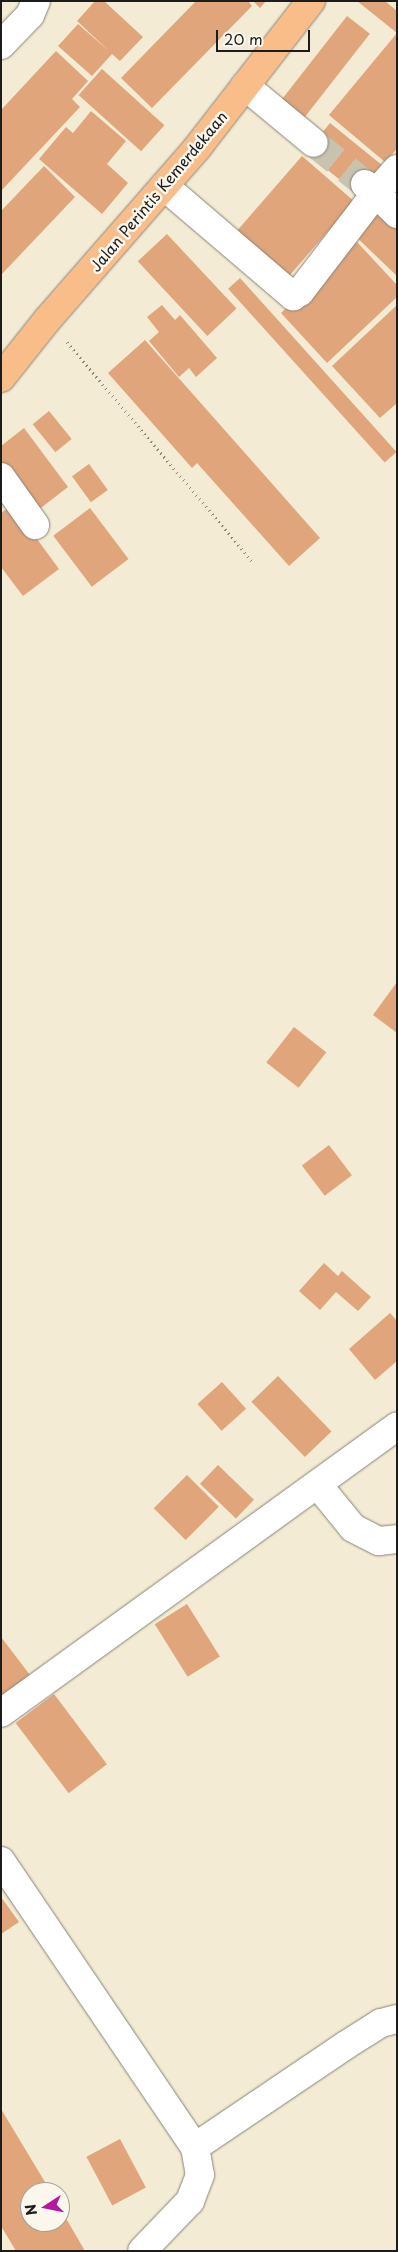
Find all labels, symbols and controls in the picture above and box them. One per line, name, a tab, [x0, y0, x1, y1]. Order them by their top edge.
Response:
scale bar	[218, 20, 312, 52]
text: 20 m	[224, 27, 263, 50]
street label: Jalan Perintis Kemerdekaan	[86, 108, 230, 274]
north arrow	[20, 2182, 70, 2232]
text: N	[19, 2202, 42, 2217]

